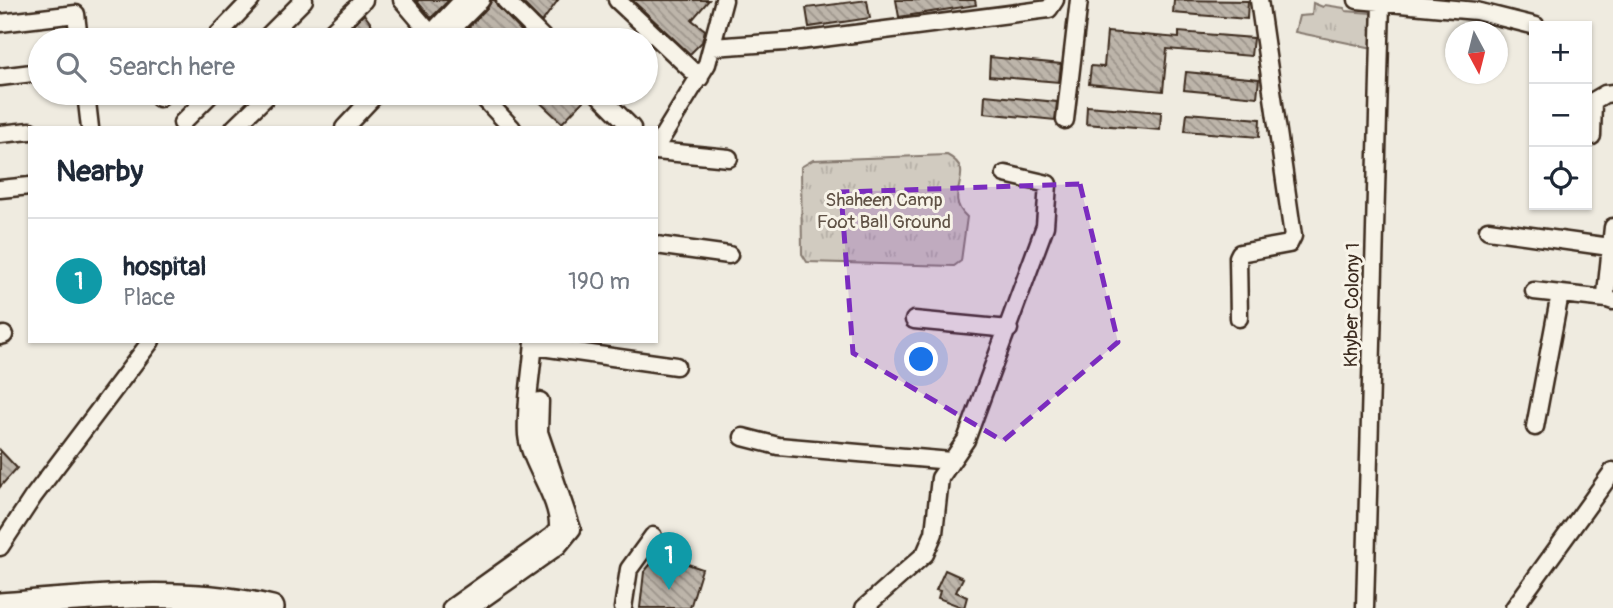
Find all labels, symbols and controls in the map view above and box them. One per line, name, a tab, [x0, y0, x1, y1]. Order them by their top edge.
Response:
north arrow	[1445, 21, 1508, 84]
map controls	[1529, 21, 1592, 210]
button: +	[1529, 21, 1592, 84]
search box	[28, 28, 658, 105]
icon: search	[52, 48, 90, 86]
text: Search here	[108, 51, 235, 83]
button: −	[1529, 84, 1592, 147]
button: locate	[1529, 147, 1592, 210]
text: Nearby	[56, 153, 143, 190]
park label: Shaheen Camp Foot Ball Ground	[817, 188, 951, 234]
street label: Khyber Colony 1	[1339, 243, 1365, 367]
text: hospital	[123, 251, 206, 283]
text: 1	[75, 267, 84, 296]
text: 190 m	[568, 267, 630, 296]
text: Place	[123, 283, 175, 312]
your location	[904, 342, 938, 376]
pin: 1	[646, 532, 692, 590]

